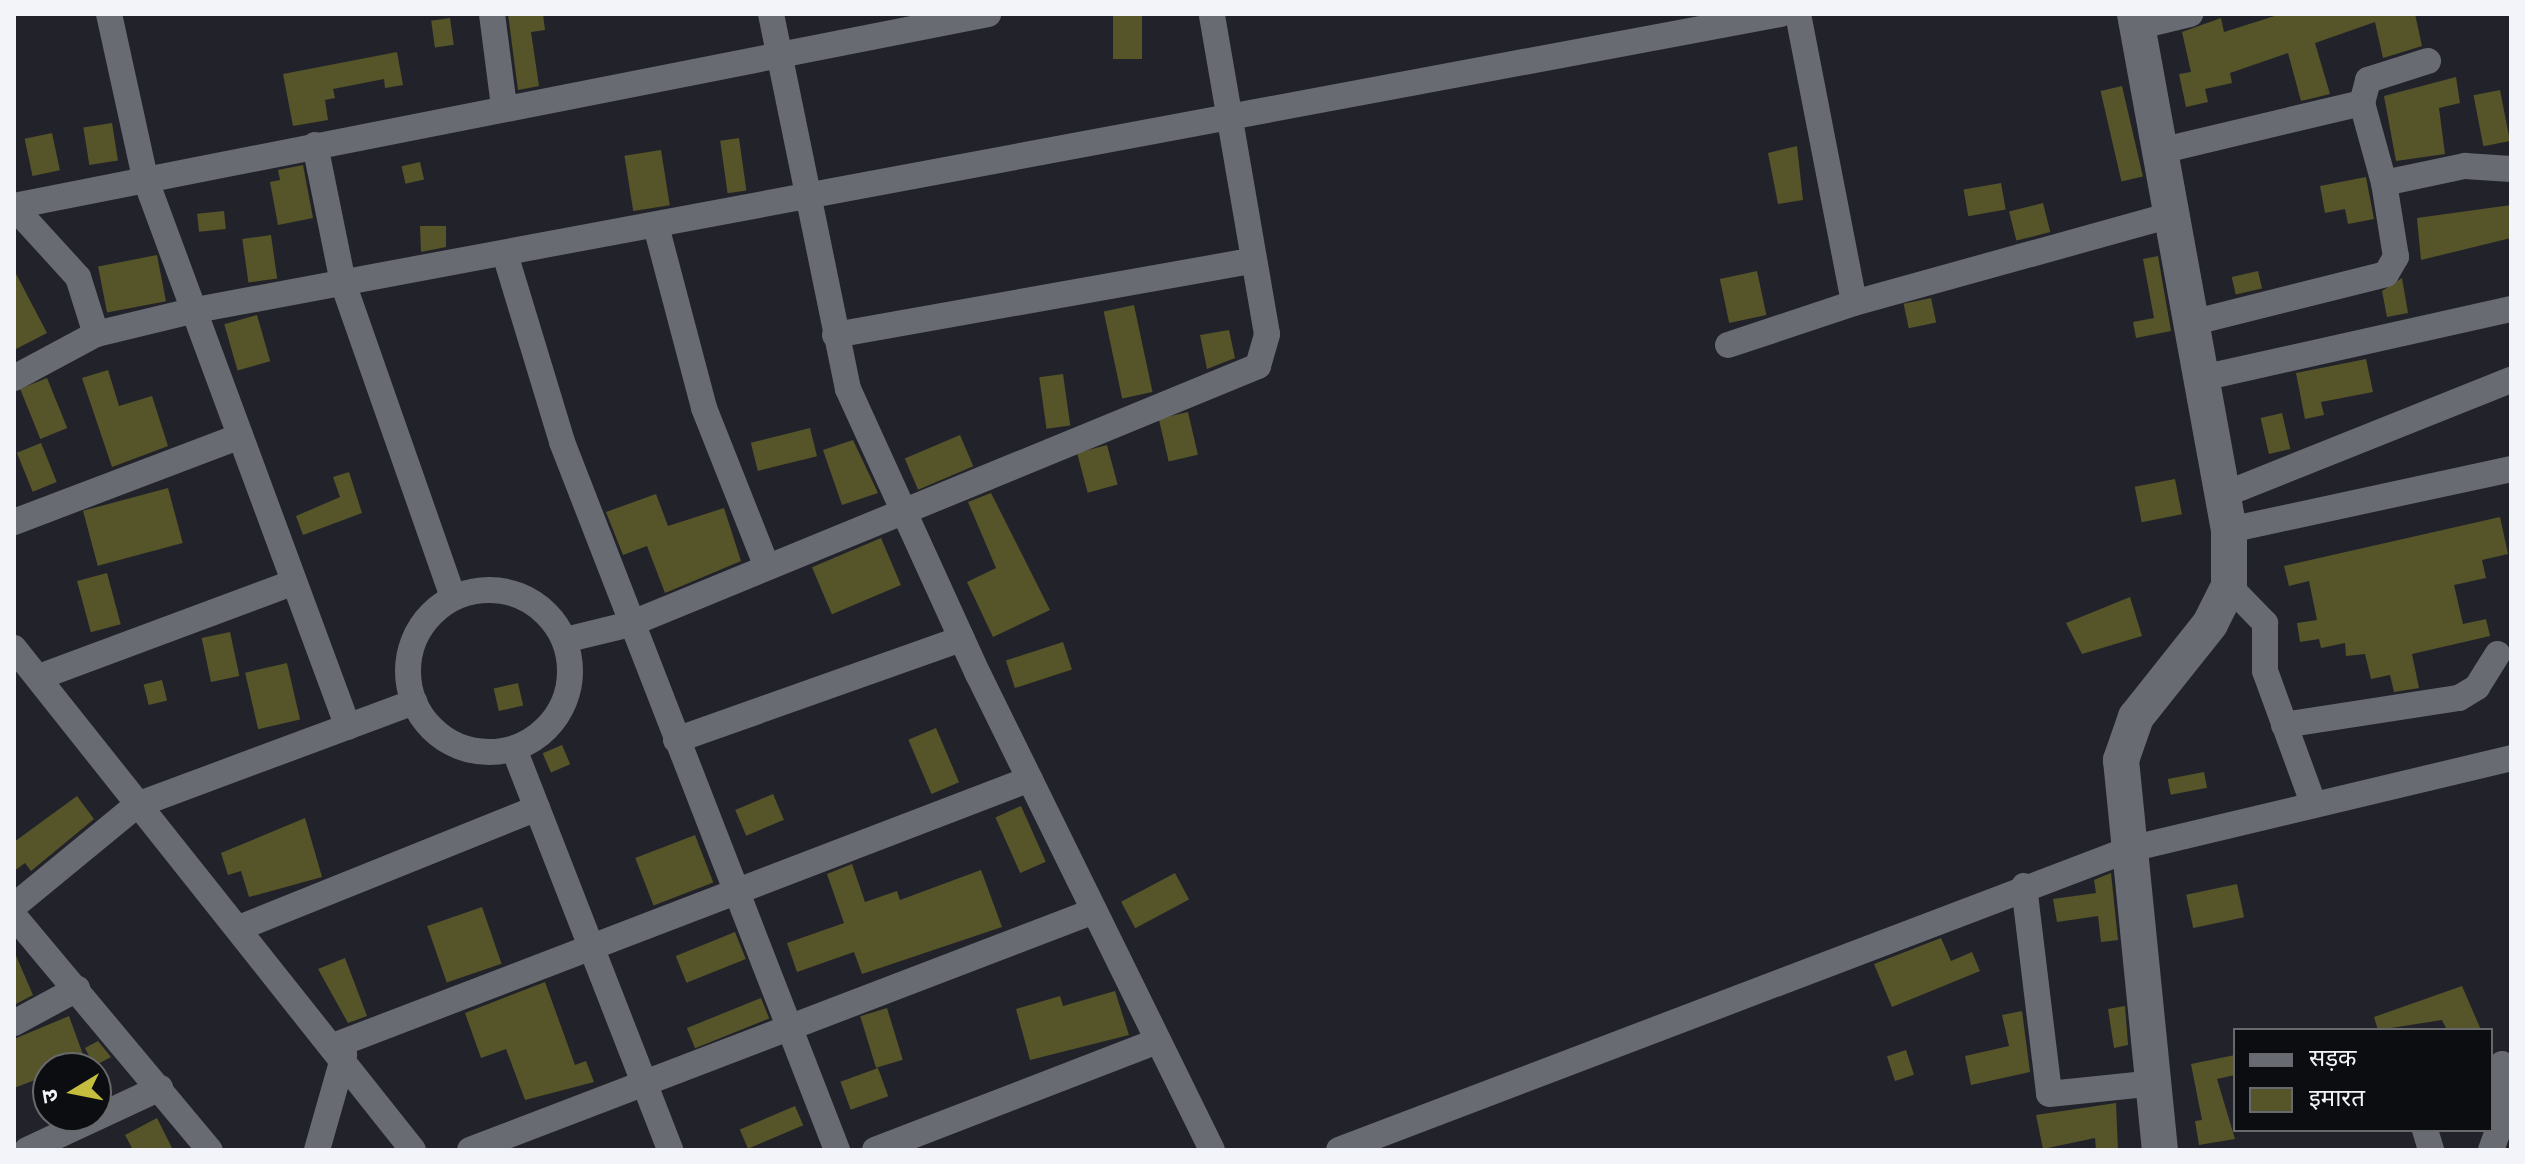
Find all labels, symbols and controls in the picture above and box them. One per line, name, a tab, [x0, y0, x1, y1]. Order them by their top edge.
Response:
legend	[2233, 1028, 2493, 1132]
text: सड़क	[2309, 1044, 2357, 1071]
north arrow	[32, 1052, 112, 1132]
text: इमारत	[2309, 1084, 2365, 1111]
text: उ	[36, 1087, 63, 1104]

